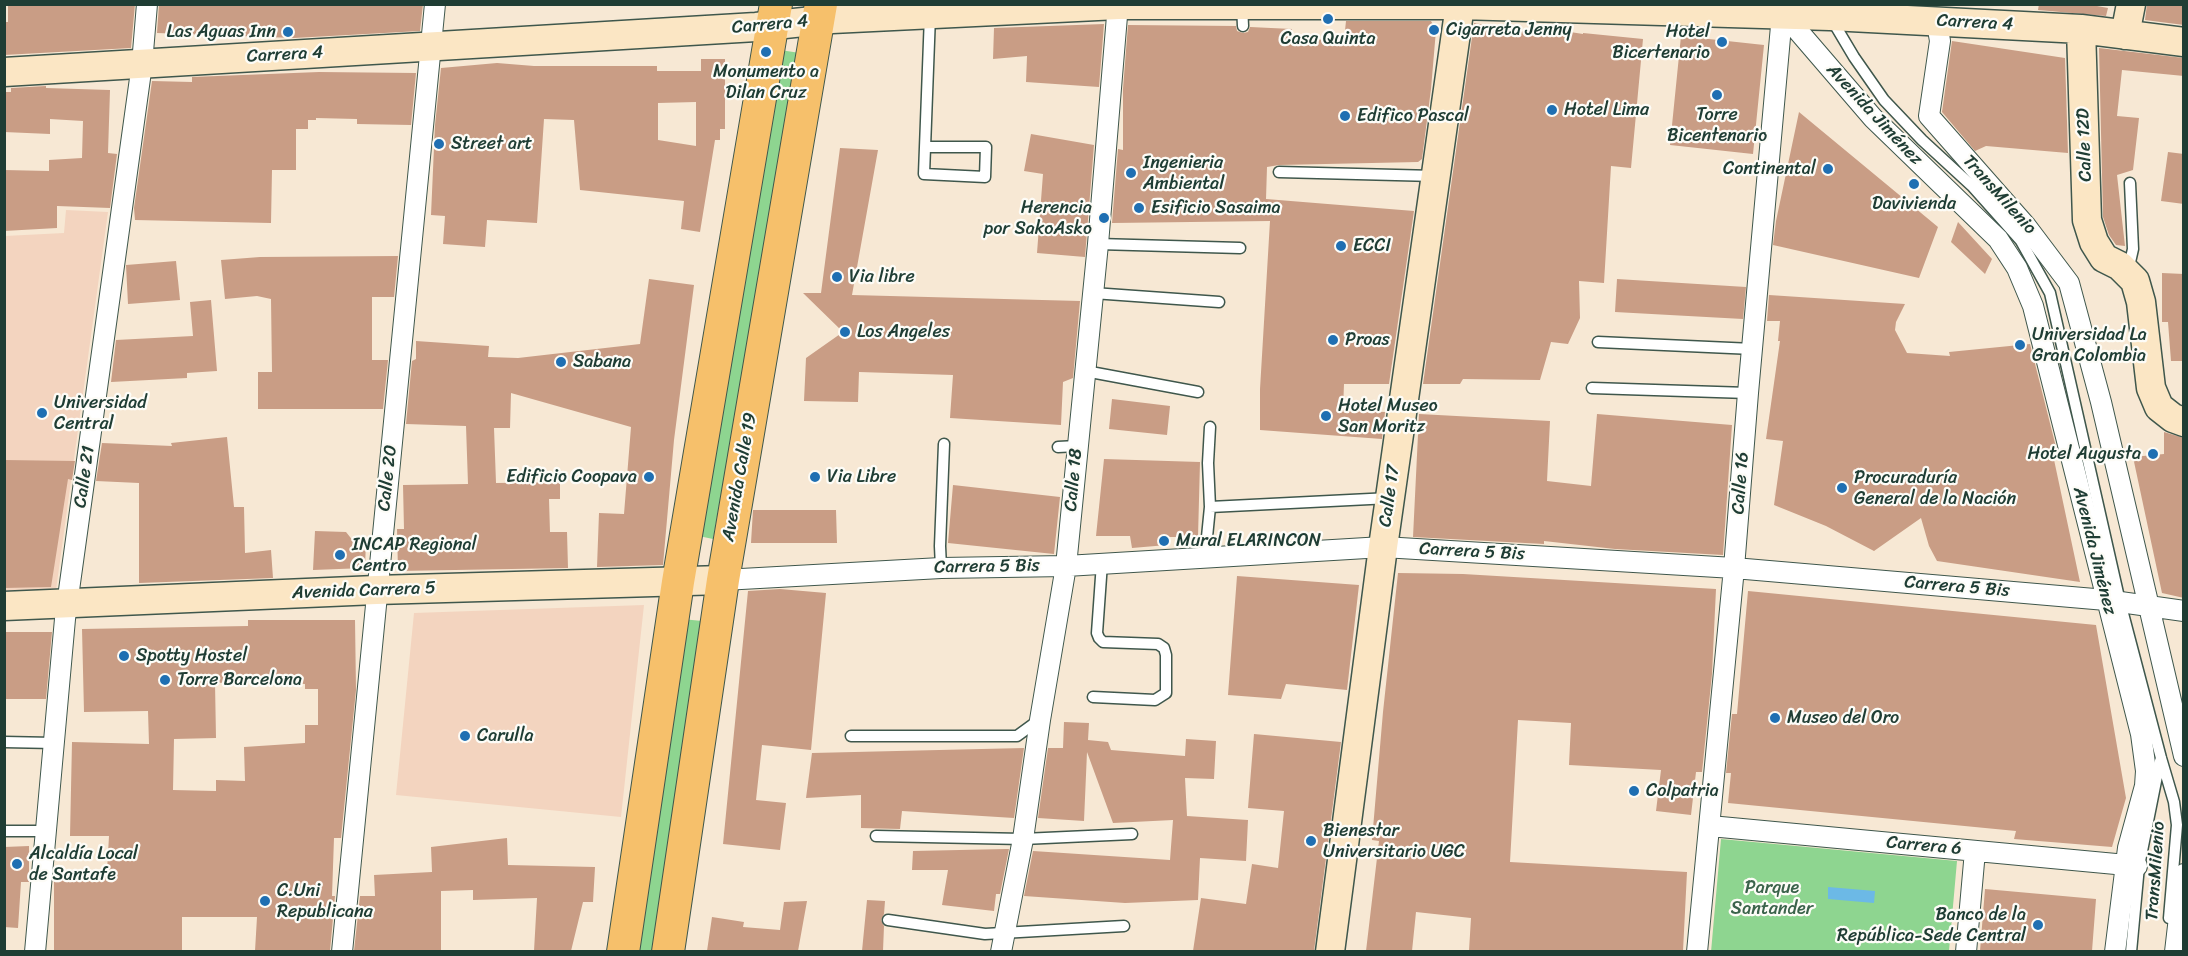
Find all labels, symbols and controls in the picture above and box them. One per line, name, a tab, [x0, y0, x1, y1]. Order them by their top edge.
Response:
street label: Carrera 4	[1936, 10, 2014, 36]
street label: Carrera 4	[731, 11, 809, 39]
marker: Casa Quinta	[1321, 12, 1335, 26]
place label: Cigarreta Jenny	[1446, 19, 1572, 41]
place label: Las Aguas Inn	[167, 21, 276, 43]
place label: Hotel Bicertenario	[1612, 21, 1710, 63]
marker: Cigarreta Jenny	[1427, 23, 1441, 37]
marker: Las Aguas Inn	[281, 25, 295, 39]
place label: Casa Quinta	[1280, 28, 1376, 50]
marker: Hotel Bicertenario	[1715, 35, 1729, 49]
street label: Carrera 4	[246, 42, 324, 68]
marker: Monumento a Dilan Cruz	[759, 45, 773, 59]
street label: Avenida Jiménez	[1821, 60, 1927, 170]
place label: Monumento a Dilan Cruz	[713, 61, 819, 104]
marker: Torre Bicentenario	[1710, 88, 1724, 102]
place label: Hotel Lima	[1564, 99, 1649, 121]
marker: Hotel Lima	[1545, 103, 1559, 117]
place label: Torre Bicentenario	[1667, 104, 1767, 146]
place label: Edifico Pascal	[1357, 105, 1469, 127]
street label: Calle 12D	[2073, 108, 2097, 182]
marker: Edifico Pascal	[1338, 109, 1352, 123]
place label: Street art	[451, 133, 532, 155]
marker: Street art	[432, 137, 446, 151]
street label: TransMilenio	[1958, 151, 2040, 239]
place label: Ingenieria Ambiental	[1143, 152, 1224, 195]
place label: Continental	[1723, 158, 1816, 180]
marker: Continental	[1821, 162, 1835, 176]
marker: Ingenieria Ambiental	[1124, 166, 1138, 180]
marker: Davivienda	[1907, 177, 1921, 191]
place label: Davivienda	[1872, 193, 1956, 215]
place label: Herencia por SakoAsko	[984, 197, 1092, 240]
place label: Esificio Sasaima	[1151, 197, 1281, 219]
marker: Esificio Sasaima	[1132, 201, 1146, 215]
marker: Herencia por SakoAsko	[1097, 211, 1111, 225]
place label: ECCI	[1353, 235, 1391, 257]
marker: ECCI	[1334, 239, 1348, 253]
place label: Via libre	[849, 266, 915, 288]
marker: Via libre	[830, 270, 844, 284]
place label: Los Angeles	[857, 321, 950, 343]
place label: Universidad La Gran Colombia	[2032, 324, 2147, 366]
marker: Los Angeles	[838, 325, 852, 339]
place label: Proas	[1345, 329, 1390, 351]
marker: Proas	[1326, 333, 1340, 347]
marker: Universidad La Gran Colombia	[2013, 338, 2027, 352]
place label: Sabana	[573, 351, 631, 373]
marker: Sabana	[554, 355, 568, 369]
place label: Universidad Central	[54, 392, 147, 434]
place label: Hotel Museo San Moritz	[1338, 395, 1438, 438]
marker: Universidad Central	[35, 406, 49, 420]
marker: Hotel Museo San Moritz	[1319, 409, 1333, 423]
street label: Avenida Calle 19	[718, 411, 762, 543]
place label: Hotel Augusta	[2027, 443, 2141, 465]
street label: Calle 20	[374, 444, 402, 512]
street label: Calle 21	[70, 445, 100, 509]
marker: Hotel Augusta	[2146, 447, 2160, 461]
street label: Calle 18	[1060, 448, 1088, 512]
street label: Calle 16	[1728, 451, 1754, 515]
street label: Calle 17	[1375, 464, 1405, 528]
place label: Edificio Coopava	[506, 466, 637, 488]
place label: Via Libre	[827, 466, 896, 488]
place label: Procuraduría General de la Nación	[1854, 467, 2016, 510]
marker: Edificio Coopava	[642, 470, 656, 484]
marker: Via Libre	[808, 470, 822, 484]
marker: Procuraduría General de la Nación	[1835, 481, 1849, 495]
street label: Avenida Jiménez	[2068, 485, 2120, 617]
place label: Mural ELARINCON	[1176, 530, 1321, 552]
place label: INCAP Regional Centro	[352, 534, 477, 576]
marker: Mural ELARINCON	[1157, 534, 1171, 548]
street label: Carrera 5 Bis	[1419, 538, 1525, 566]
marker: INCAP Regional Centro	[333, 548, 347, 562]
street label: Carrera 5 Bis	[934, 555, 1040, 579]
street label: Carrera 5 Bis	[1903, 572, 2011, 602]
street label: Avenida Carrera 5	[292, 578, 436, 604]
place label: Spotty Hostel	[136, 645, 247, 667]
marker: Spotty Hostel	[117, 649, 131, 663]
place label: Torre Barcelona	[177, 669, 302, 691]
marker: Torre Barcelona	[158, 673, 172, 687]
place label: Museo del Oro	[1787, 707, 1899, 729]
marker: Museo del Oro	[1768, 711, 1782, 725]
place label: Carulla	[477, 725, 534, 747]
marker: Carulla	[458, 729, 472, 743]
place label: Colpatria	[1646, 780, 1719, 802]
marker: Colpatria	[1627, 784, 1641, 798]
place label: Bienestar Universitario UGC	[1323, 820, 1465, 862]
street label: TransMilenio	[2142, 820, 2170, 922]
street label: Carrera 6	[1885, 832, 1963, 860]
marker: Bienestar Universitario UGC	[1304, 834, 1318, 848]
place label: Alcaldía Local de Santafe	[29, 843, 138, 886]
marker: Alcaldía Local de Santafe	[10, 857, 24, 871]
park label: Parque Santander	[1731, 877, 1813, 920]
place label: C.Uni Republicana	[277, 880, 373, 922]
marker: C.Uni Republicana	[258, 894, 272, 908]
place label: Banco de la República-Sede Central	[1837, 904, 2026, 946]
marker: Banco de la República-Sede Central	[2031, 918, 2045, 932]

